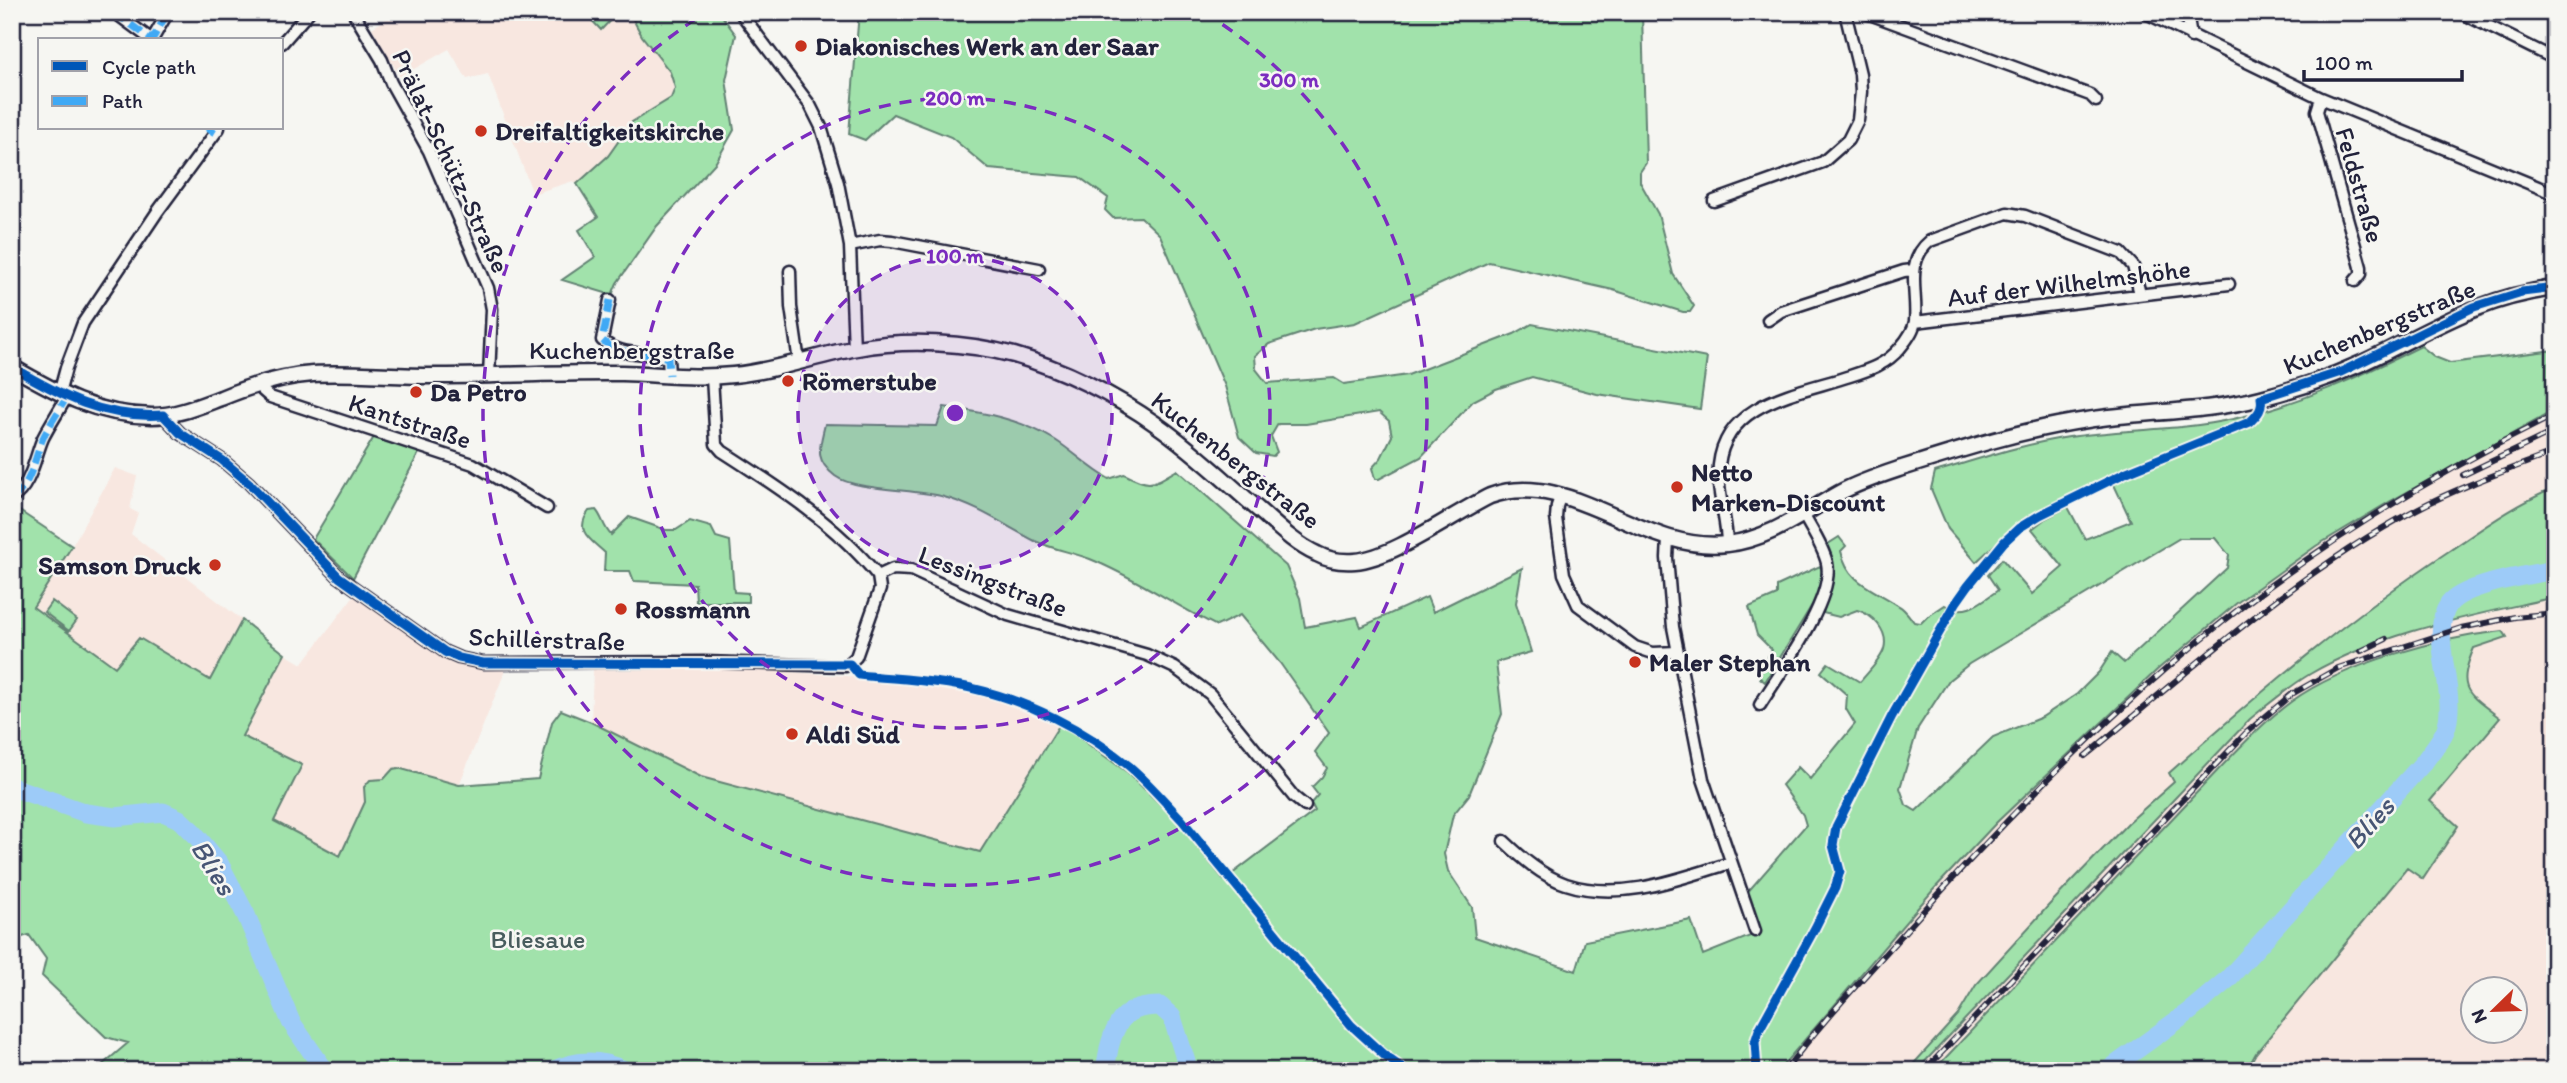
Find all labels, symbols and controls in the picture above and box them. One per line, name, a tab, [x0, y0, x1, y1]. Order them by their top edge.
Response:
place label: Diakonisches Werk an der Saar	[815, 30, 1159, 62]
legend	[38, 38, 284, 130]
marker: Diakonisches Werk an der Saar	[793, 38, 809, 54]
scale bar	[2304, 38, 2462, 82]
street label: Prälat-Schütz-Straße	[385, 44, 517, 278]
text: 100 m	[2315, 50, 2373, 75]
text: Cycle path	[102, 54, 196, 79]
text: 300 m	[1259, 67, 1319, 92]
text: 200 m	[925, 85, 985, 110]
text: Path	[102, 88, 143, 113]
place label: Dreifaltigkeitskirche	[495, 115, 724, 147]
marker: Dreifaltigkeitskirche	[473, 123, 489, 139]
street label: Feldstraße	[2328, 124, 2392, 246]
text: 100 m	[926, 243, 984, 268]
street label: Auf der Wilhelmshöhe	[1945, 252, 2193, 314]
street label: Kuchenbergstraße	[2278, 272, 2480, 382]
street label: Kuchenbergstraße	[529, 334, 735, 366]
place label: Römerstube	[802, 365, 937, 397]
marker: Römerstube	[780, 373, 796, 389]
place label: Da Petro	[430, 376, 527, 408]
marker: Da Petro	[408, 384, 424, 400]
street label: Kuchenbergstraße	[1145, 384, 1327, 536]
street label: Kantstraße	[345, 386, 475, 456]
centre of rings	[943, 401, 967, 425]
place label: Netto Marken-Discount	[1691, 456, 1886, 518]
marker: Netto Marken-Discount	[1669, 479, 1685, 495]
street label: Lessingstraße	[914, 538, 1072, 624]
place label: Samson Druck	[38, 549, 202, 581]
marker: Samson Druck	[207, 557, 223, 573]
place label: Rossmann	[635, 593, 750, 625]
marker: Rossmann	[613, 601, 629, 617]
street label: Schillerstraße	[468, 620, 626, 658]
place label: Maler Stephan	[1649, 646, 1811, 678]
marker: Maler Stephan	[1627, 654, 1643, 670]
place label: Aldi Süd	[805, 718, 900, 750]
marker: Aldi Süd	[784, 726, 800, 742]
water label: Blies	[2337, 789, 2402, 856]
water label: Blies	[184, 833, 245, 902]
park label: Bliesaue	[491, 923, 585, 955]
north arrow	[2458, 974, 2528, 1044]
text: N	[2466, 1006, 2492, 1027]

